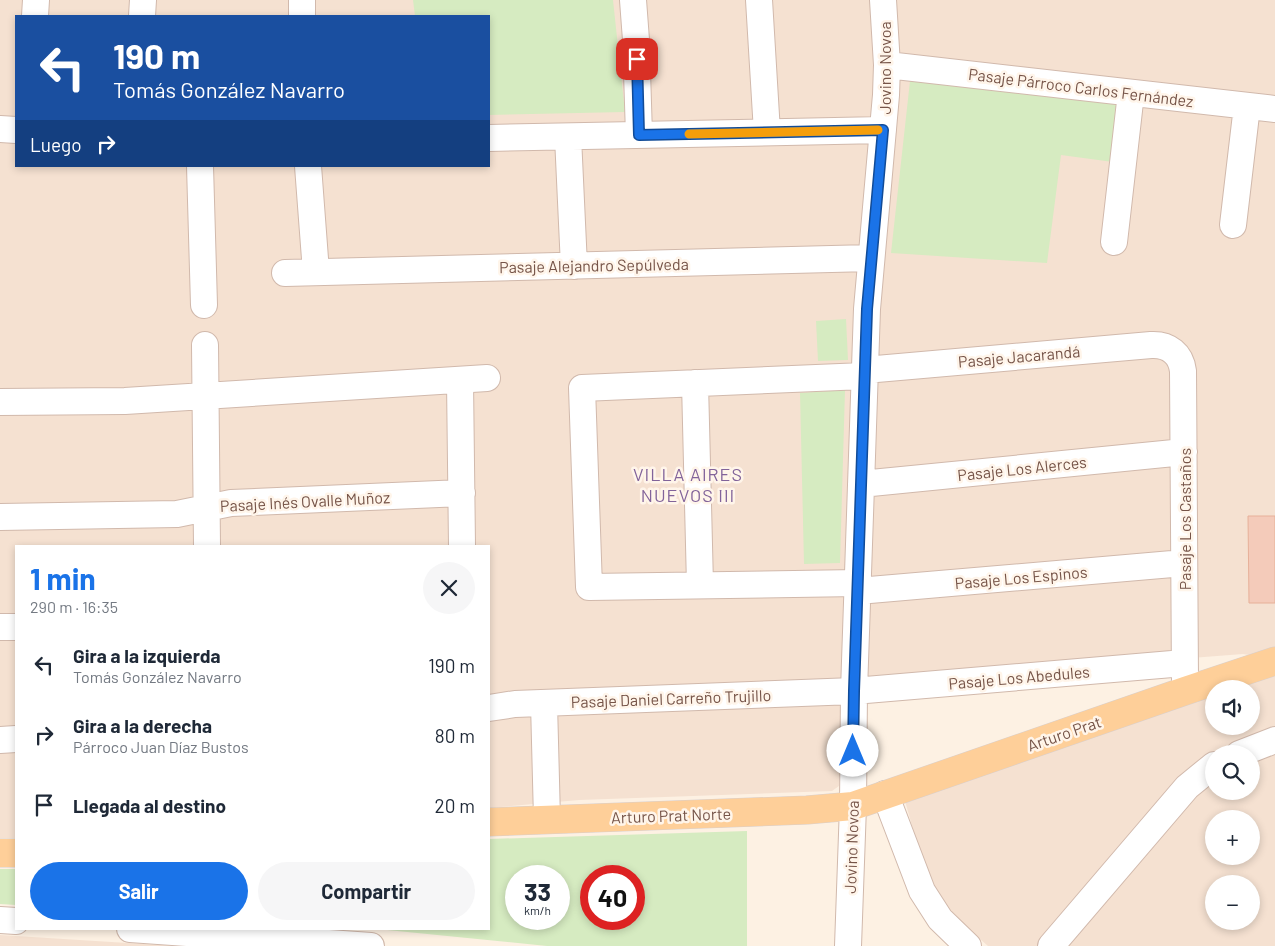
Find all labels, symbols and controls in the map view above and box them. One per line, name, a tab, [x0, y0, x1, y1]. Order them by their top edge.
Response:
street label: Jovino Novoa	[875, 21, 894, 115]
text: 190 m	[113, 34, 200, 76]
icon: left	[30, 35, 95, 100]
pin	[616, 38, 658, 80]
icon: arrive	[623, 45, 651, 73]
street label: Pasaje Párroco Carlos Fernández	[967, 64, 1195, 110]
text: Tomás González Navarro	[113, 76, 345, 102]
icon: right	[92, 130, 120, 158]
text: Luego	[30, 133, 82, 156]
street label: Pasaje Alejandro Sepúlveda	[499, 254, 689, 276]
street label: Pasaje Jacarandá	[957, 341, 1081, 371]
street label: Pasaje Los Castaños	[1175, 448, 1194, 590]
street label: Pasaje Los Alerces	[956, 452, 1088, 484]
district label: VILLA AIRES NUEVOS III	[633, 463, 743, 506]
street label: Pasaje Inés Ovalle Muñoz	[220, 487, 390, 515]
text: 1 min	[30, 560, 96, 596]
button: close	[423, 562, 475, 614]
street label: Pasaje Los Espinos	[954, 562, 1088, 592]
text: 290 m · 16:35	[30, 597, 118, 616]
text: Gira a la izquierda	[73, 644, 221, 667]
icon: left	[30, 651, 58, 679]
text: 190 m	[428, 654, 475, 677]
street label: Pasaje Los Abedules	[948, 661, 1090, 693]
text: Tomás González Navarro	[73, 667, 242, 686]
map controls	[1205, 680, 1260, 930]
button: sound	[1205, 680, 1260, 735]
street label: Pasaje Daniel Carreño Trujillo	[571, 685, 771, 711]
street label: Arturo Prat	[1024, 711, 1104, 755]
text: Gira a la derecha	[73, 714, 212, 737]
icon: right	[30, 721, 58, 749]
text: 80 m	[435, 724, 475, 747]
position arrow	[826, 724, 878, 776]
text: Párroco Juan Díaz Bustos	[73, 737, 249, 756]
button: search	[1205, 745, 1260, 800]
icon: arrive	[30, 791, 58, 819]
text: Llegada al destino	[73, 794, 226, 817]
text: 20 m	[435, 794, 475, 817]
street label: Jovino Novoa	[840, 800, 862, 894]
street label: Arturo Prat Norte	[611, 803, 731, 827]
button: +	[1205, 810, 1260, 865]
button: Salir	[30, 862, 248, 920]
button: Compartir	[258, 862, 475, 920]
speed limit sign: 40	[580, 865, 645, 930]
button: −	[1205, 875, 1260, 930]
text: 33	[524, 876, 551, 906]
text: km/h	[524, 903, 551, 917]

